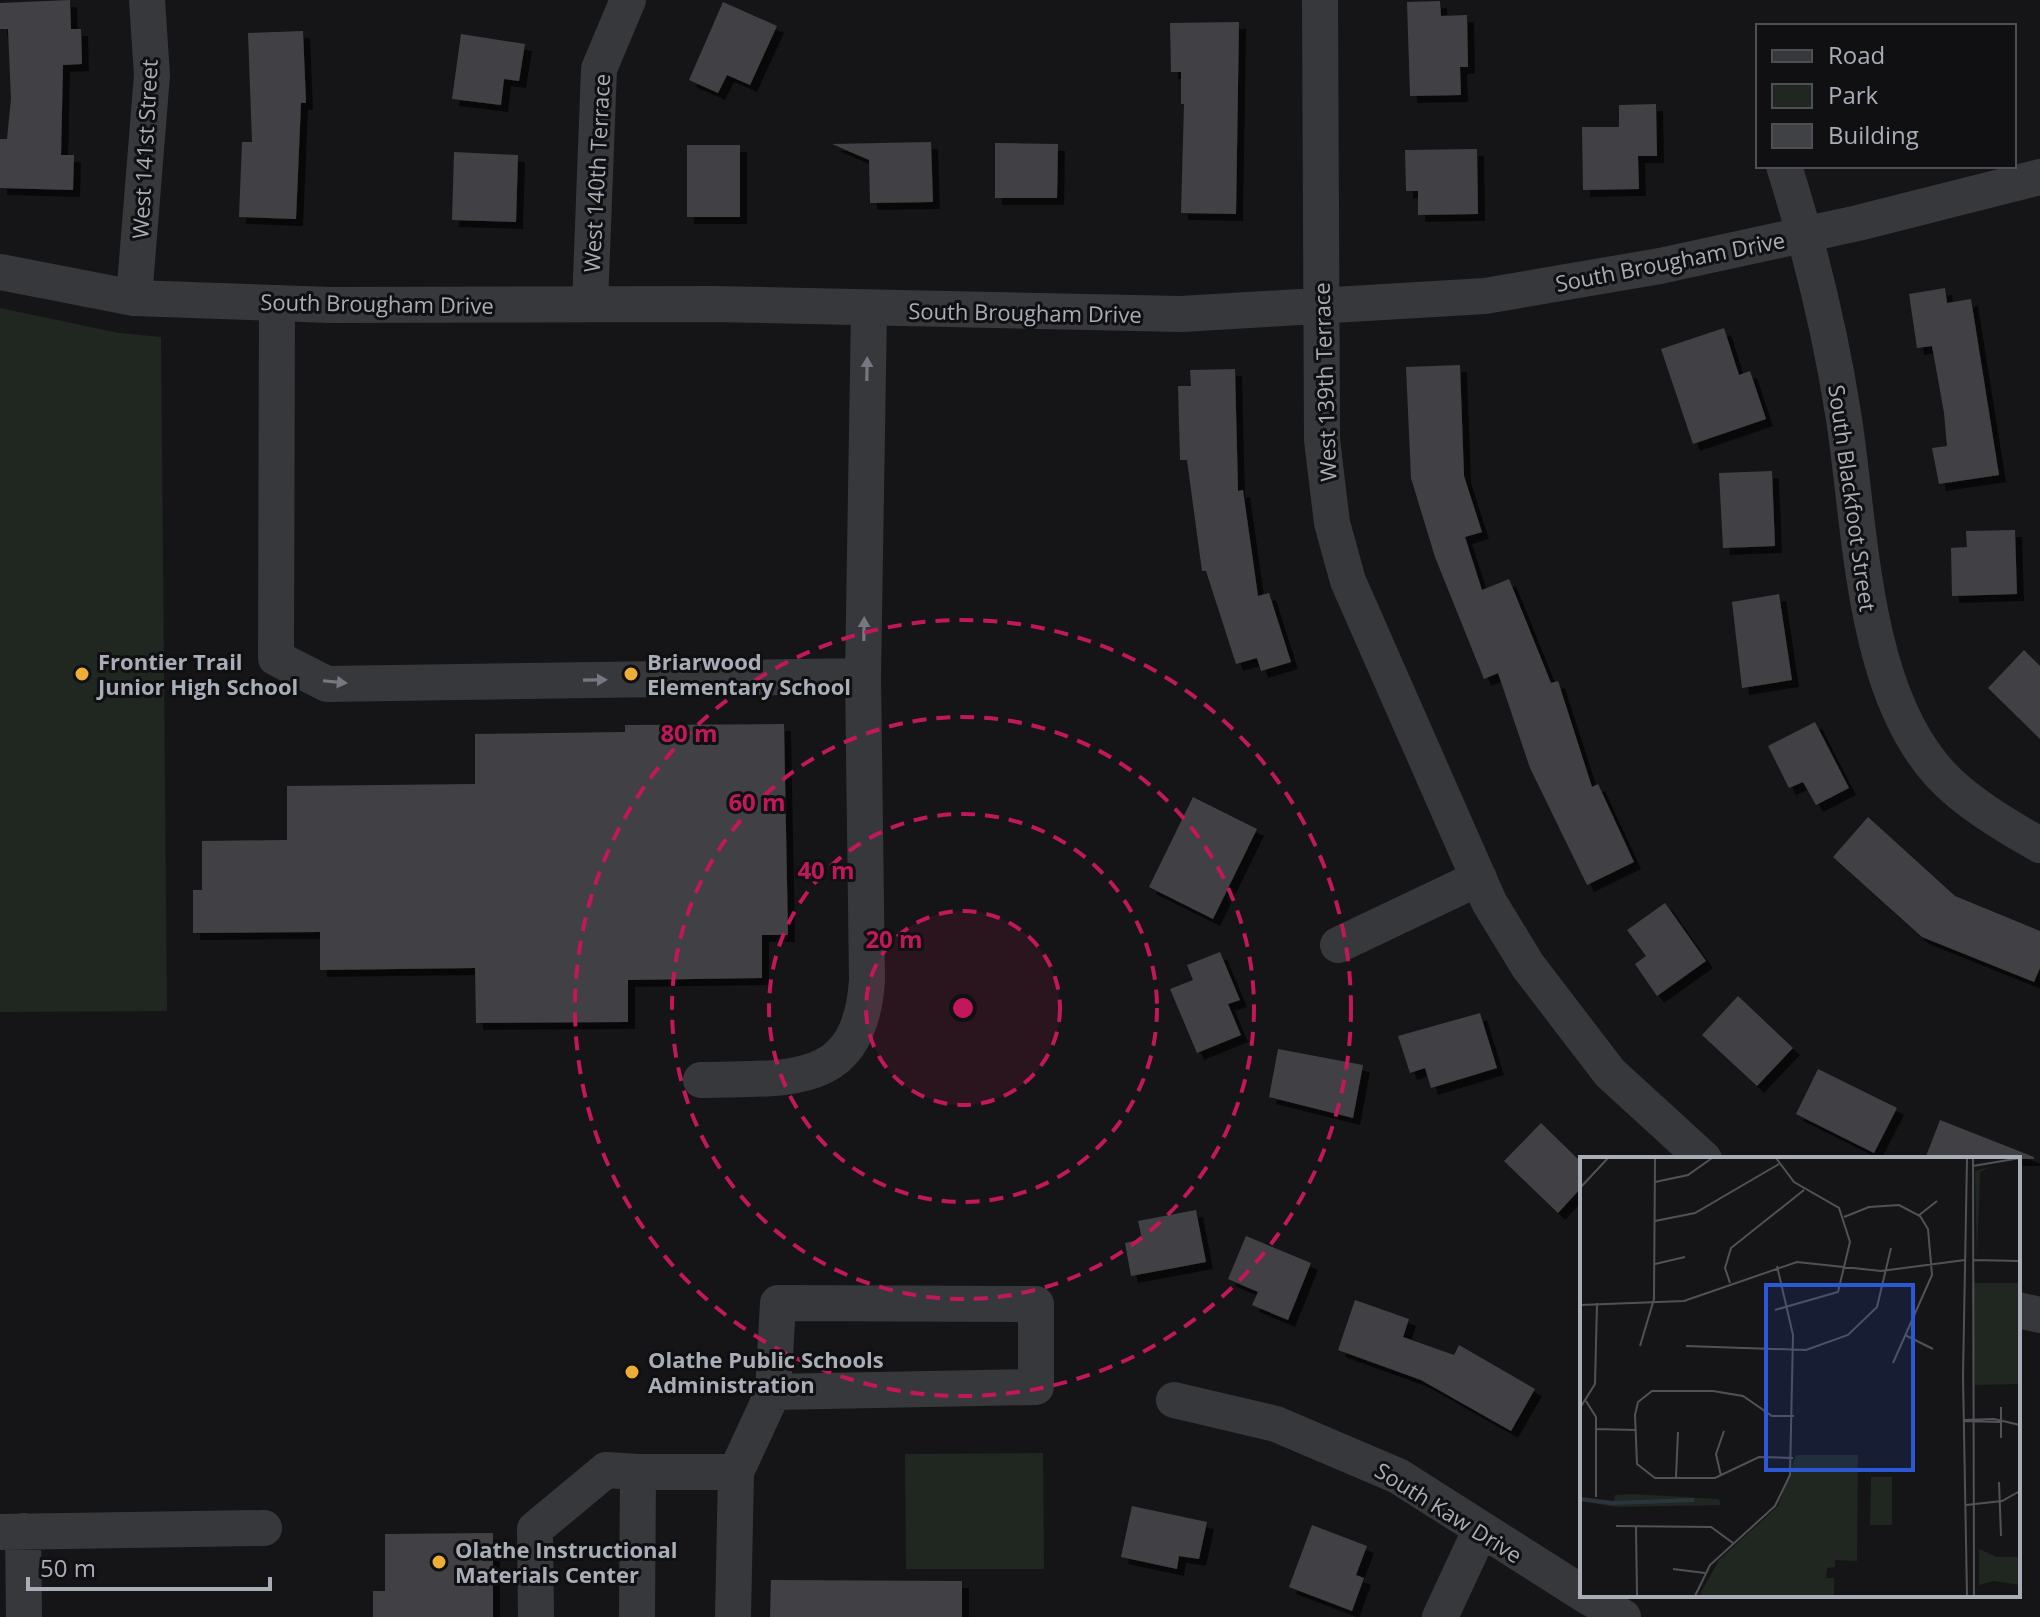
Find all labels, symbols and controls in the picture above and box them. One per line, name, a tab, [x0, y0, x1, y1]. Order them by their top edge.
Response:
legend	[1756, 24, 2016, 168]
text: Road	[1828, 38, 1885, 71]
street label: West 141st Street	[124, 58, 164, 240]
street label: West 140th Terrace	[576, 73, 616, 273]
text: Park	[1828, 78, 1879, 111]
text: Building	[1828, 118, 1919, 151]
street label: South Brougham Drive	[1553, 224, 1787, 298]
street label: West 139th Terrace	[1306, 282, 1342, 482]
street label: South Brougham Drive	[260, 286, 494, 320]
street label: South Brougham Drive	[908, 295, 1142, 329]
one-way arrow	[861, 356, 874, 381]
street label: South Blackfoot Street	[1822, 383, 1884, 614]
one-way arrow	[858, 616, 870, 641]
place label: Frontier Trail Junior High School	[96, 646, 298, 701]
place label: Briarwood Elementary School	[647, 646, 851, 701]
marker: Frontier Trail Junior High School	[73, 665, 91, 683]
marker: Briarwood Elementary School	[622, 665, 640, 683]
one-way arrow	[583, 674, 608, 686]
one-way arrow	[323, 676, 348, 689]
text: 80 m	[660, 716, 718, 749]
text: 60 m	[728, 785, 786, 818]
text: 40 m	[797, 853, 855, 886]
text: 20 m	[865, 922, 923, 955]
centre of rings	[949, 994, 977, 1022]
inset map	[1580, 1157, 2020, 1597]
place label: Olathe Public Schools Administration	[648, 1344, 884, 1399]
marker: Olathe Public Schools Administration	[623, 1363, 641, 1381]
street label: South Kaw Drive	[1370, 1455, 1528, 1569]
place label: Olathe Instructional Materials Center	[455, 1534, 678, 1589]
scale bar	[28, 1541, 270, 1591]
text: 50 m	[40, 1551, 96, 1584]
marker: Olathe Instructional Materials Center	[430, 1553, 448, 1571]

